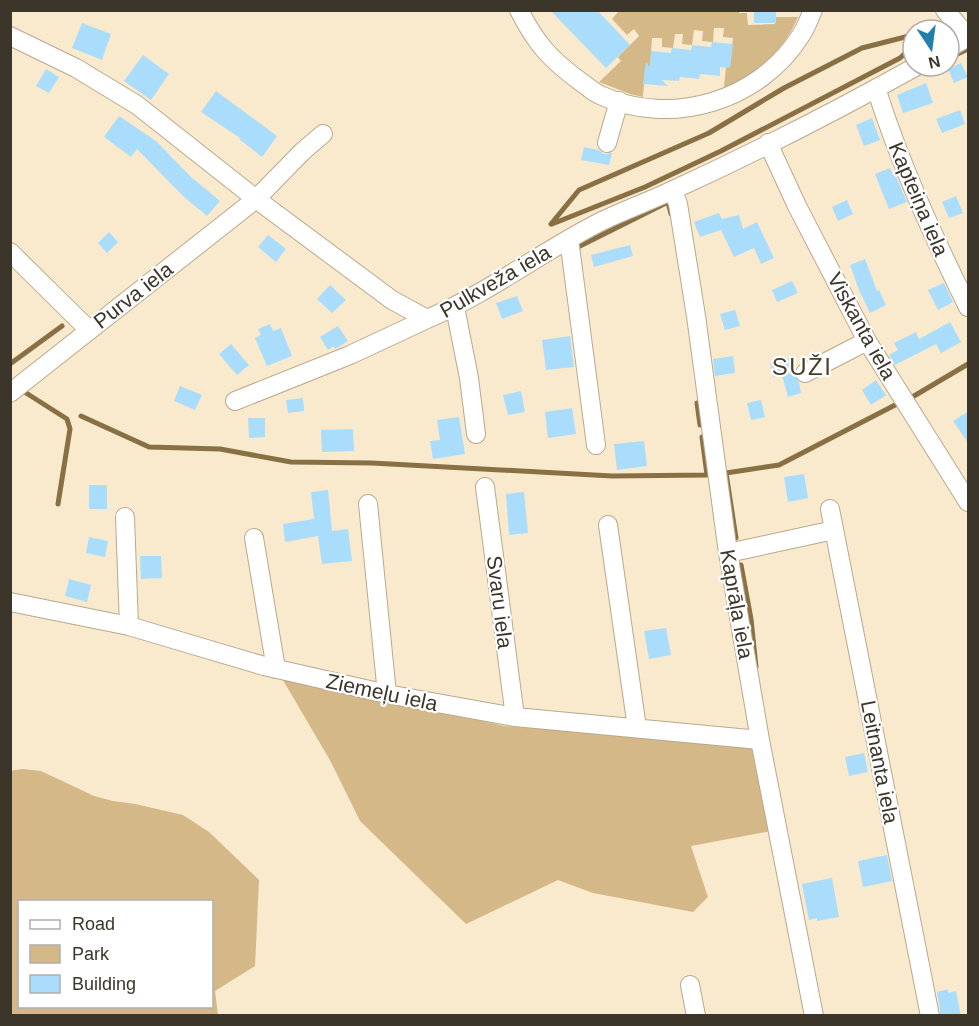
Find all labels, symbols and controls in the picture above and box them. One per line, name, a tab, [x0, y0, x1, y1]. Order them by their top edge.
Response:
north arrow	[901, 18, 961, 78]
text: N	[927, 53, 942, 72]
street label: Kapteiņa iela	[885, 139, 953, 260]
street label: Pulkveža iela	[436, 240, 555, 322]
street label: Purva iela	[89, 257, 177, 333]
street label: Viskanta iela	[823, 269, 901, 384]
district label: SUŽI	[772, 353, 832, 380]
street label: Kaprāļa iela	[716, 547, 758, 661]
street label: Svaru iela	[483, 554, 517, 650]
street label: Ziemeļu iela	[324, 669, 440, 715]
street label: Leitnanta iela	[857, 698, 903, 826]
legend	[18, 900, 213, 1008]
text: Road	[72, 914, 115, 934]
text: Park	[72, 944, 110, 964]
text: Building	[72, 974, 136, 994]

